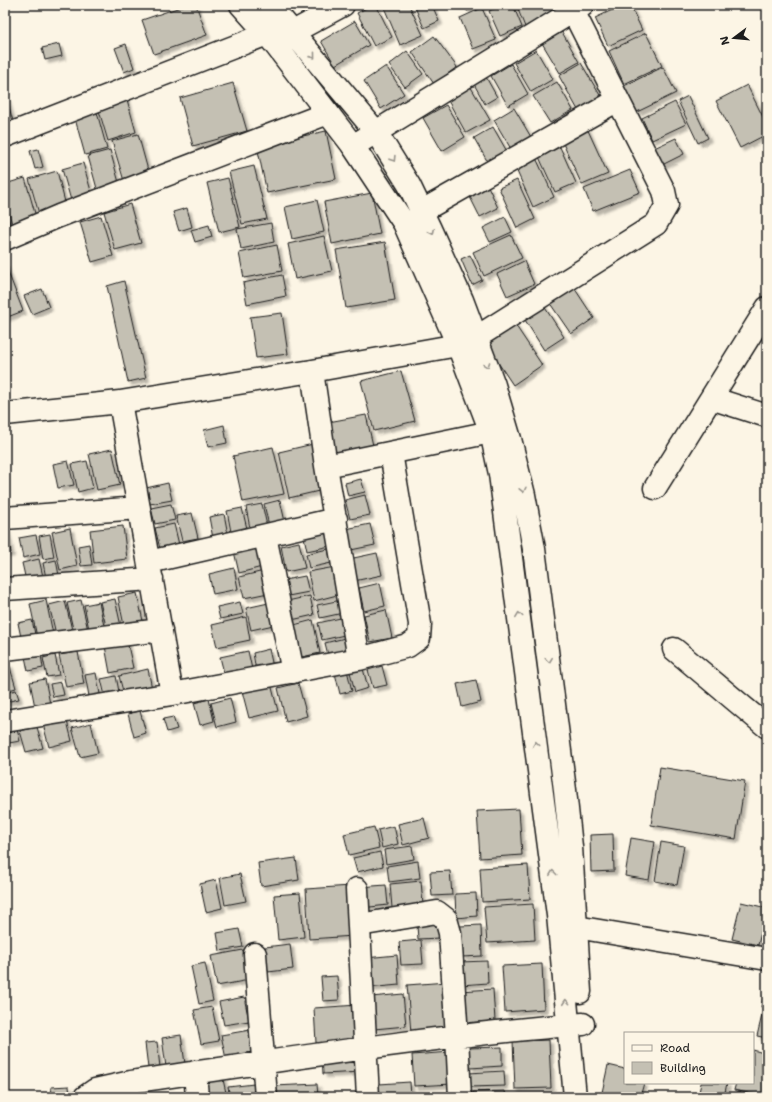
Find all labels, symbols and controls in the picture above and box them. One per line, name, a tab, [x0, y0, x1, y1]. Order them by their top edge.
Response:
north arrow	[714, 18, 754, 58]
text: N	[716, 34, 733, 47]
one-way arrow	[308, 52, 315, 59]
one-way arrow	[388, 155, 395, 162]
one-way arrow	[427, 228, 435, 236]
one-way arrow	[482, 362, 491, 369]
one-way arrow	[518, 487, 526, 493]
one-way arrow	[515, 612, 524, 618]
one-way arrow	[544, 657, 553, 663]
one-way arrow	[532, 741, 541, 747]
one-way arrow	[549, 870, 558, 876]
one-way arrow	[562, 999, 571, 1005]
legend	[624, 1032, 754, 1084]
text: Road	[660, 1040, 691, 1056]
text: Building	[660, 1060, 706, 1076]

